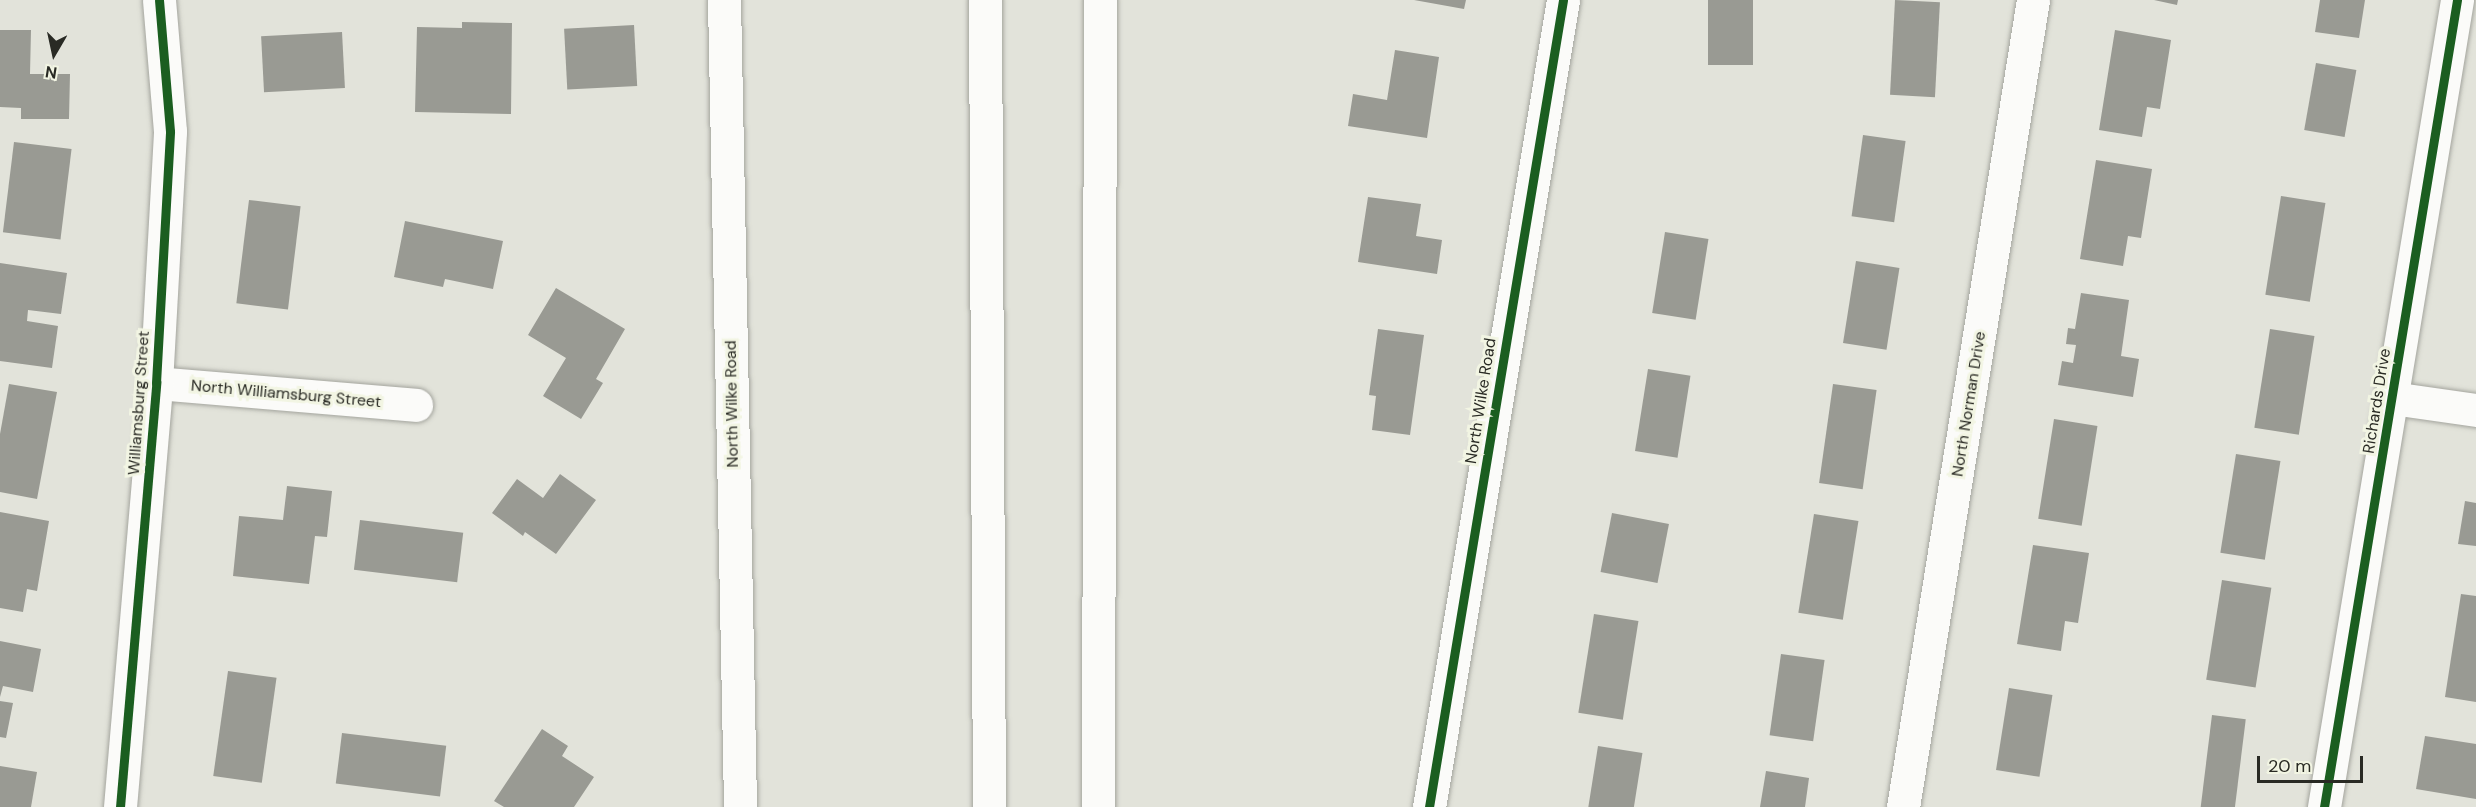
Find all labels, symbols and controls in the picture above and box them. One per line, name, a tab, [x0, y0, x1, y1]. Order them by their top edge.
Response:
north arrow	[24, 24, 84, 84]
text: N	[44, 61, 59, 84]
street label: Williamsburg Street	[124, 330, 154, 476]
street label: North Norman Drive	[1948, 330, 1990, 478]
street label: North Wilke Road	[1462, 337, 1500, 465]
street label: North Wilke Road	[721, 340, 743, 468]
street label: Richards Drive	[2359, 347, 2395, 455]
street label: North Williamsburg Street	[190, 376, 382, 412]
scale bar	[2260, 744, 2366, 782]
text: 20 m	[2268, 754, 2311, 778]

